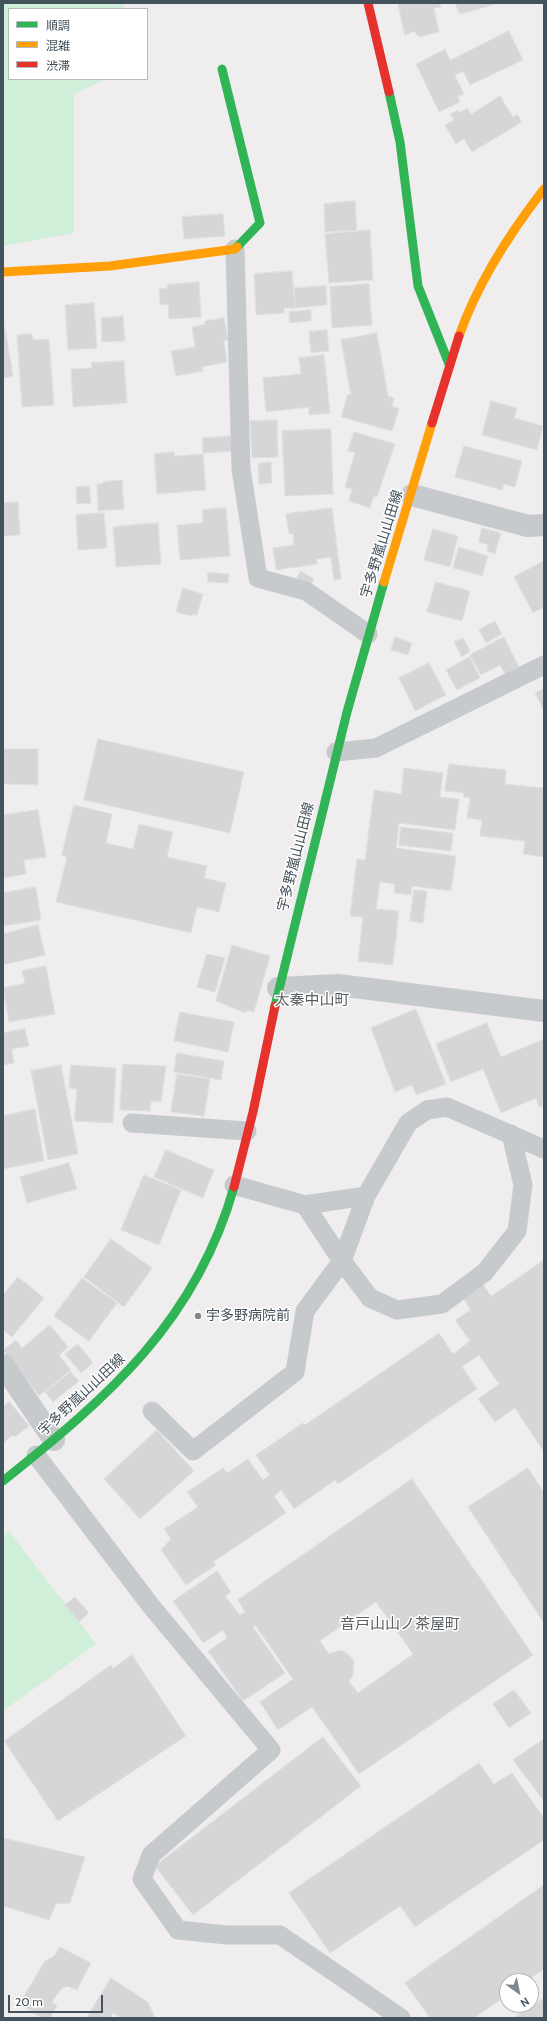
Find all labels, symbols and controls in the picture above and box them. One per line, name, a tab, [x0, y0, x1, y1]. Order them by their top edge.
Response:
legend	[8, 8, 148, 80]
text: 順調	[46, 18, 70, 33]
text: 混雑	[46, 38, 70, 53]
text: 渋滞	[46, 58, 70, 73]
street label: 宇多野嵐山山田線	[358, 488, 406, 600]
street label: 宇多野嵐山山田線	[274, 801, 318, 913]
district label: 太秦中山町	[275, 992, 349, 1010]
place label: 宇多野病院前	[206, 1308, 290, 1324]
marker: 宇多野病院前	[193, 1311, 203, 1321]
street label: 宇多野嵐山山田線	[35, 1351, 129, 1439]
district label: 音戸山山ノ茶屋町	[340, 1616, 460, 1634]
north arrow	[499, 1973, 539, 2013]
scale bar	[10, 1987, 105, 2013]
text: 20 m	[15, 1994, 43, 2009]
text: N	[518, 1994, 532, 2010]

